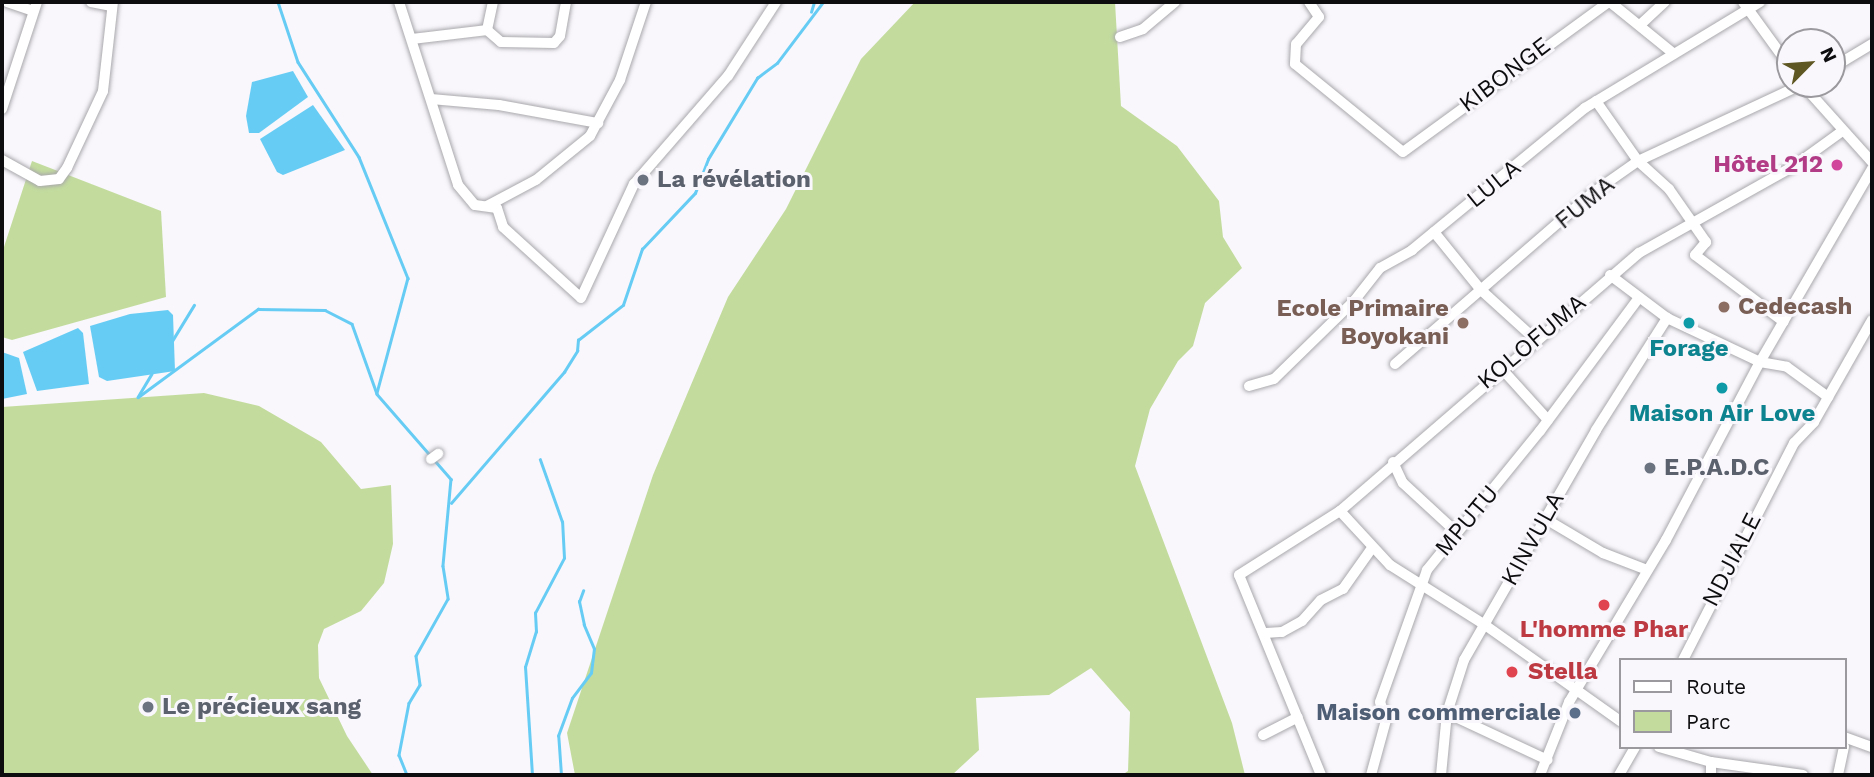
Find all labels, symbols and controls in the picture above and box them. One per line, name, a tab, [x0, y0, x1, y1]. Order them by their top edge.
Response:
north arrow	[1776, 28, 1846, 98]
street label: KIBONGE	[1454, 31, 1556, 119]
text: N	[1815, 44, 1842, 66]
place label: Hôtel 212	[1713, 151, 1823, 179]
street label: LULA	[1461, 154, 1527, 214]
marker: Hôtel 212	[1829, 157, 1845, 173]
place label: La révélation	[657, 166, 811, 194]
street label: FUMA	[1550, 170, 1620, 236]
marker: La révélation	[635, 172, 651, 188]
street label: KOLOFUMA	[1472, 288, 1592, 396]
place label: Cedecash	[1738, 293, 1852, 321]
place label: Ecole Primaire Boyokani	[1277, 295, 1449, 351]
marker: Cedecash	[1716, 299, 1732, 315]
marker: Ecole Primaire Boyokani	[1455, 315, 1471, 331]
marker: Forage	[1681, 315, 1697, 331]
place label: Forage	[1649, 335, 1729, 363]
marker: Maison Air Love	[1714, 380, 1730, 396]
place label: Maison Air Love	[1628, 400, 1816, 428]
place label: E.P.A.D.C	[1664, 454, 1769, 482]
marker: E.P.A.D.C	[1642, 460, 1658, 476]
street label: MPUTU	[1429, 480, 1505, 562]
street label: KINVULA	[1495, 487, 1571, 591]
street label: NDJIALE	[1696, 508, 1768, 612]
marker: L'homme Phar	[1596, 597, 1612, 613]
place label: L'homme Phar	[1520, 616, 1688, 644]
place label: Stella	[1528, 658, 1598, 686]
legend	[1618, 658, 1846, 749]
marker: Stella	[1502, 662, 1522, 682]
text: Route	[1686, 674, 1746, 699]
place label: Le précieux sang	[162, 693, 362, 721]
marker: Le précieux sang	[140, 699, 156, 715]
place label: Maison commerciale	[1316, 699, 1561, 727]
marker: Maison commerciale	[1567, 705, 1583, 721]
text: Parc	[1686, 709, 1731, 734]

